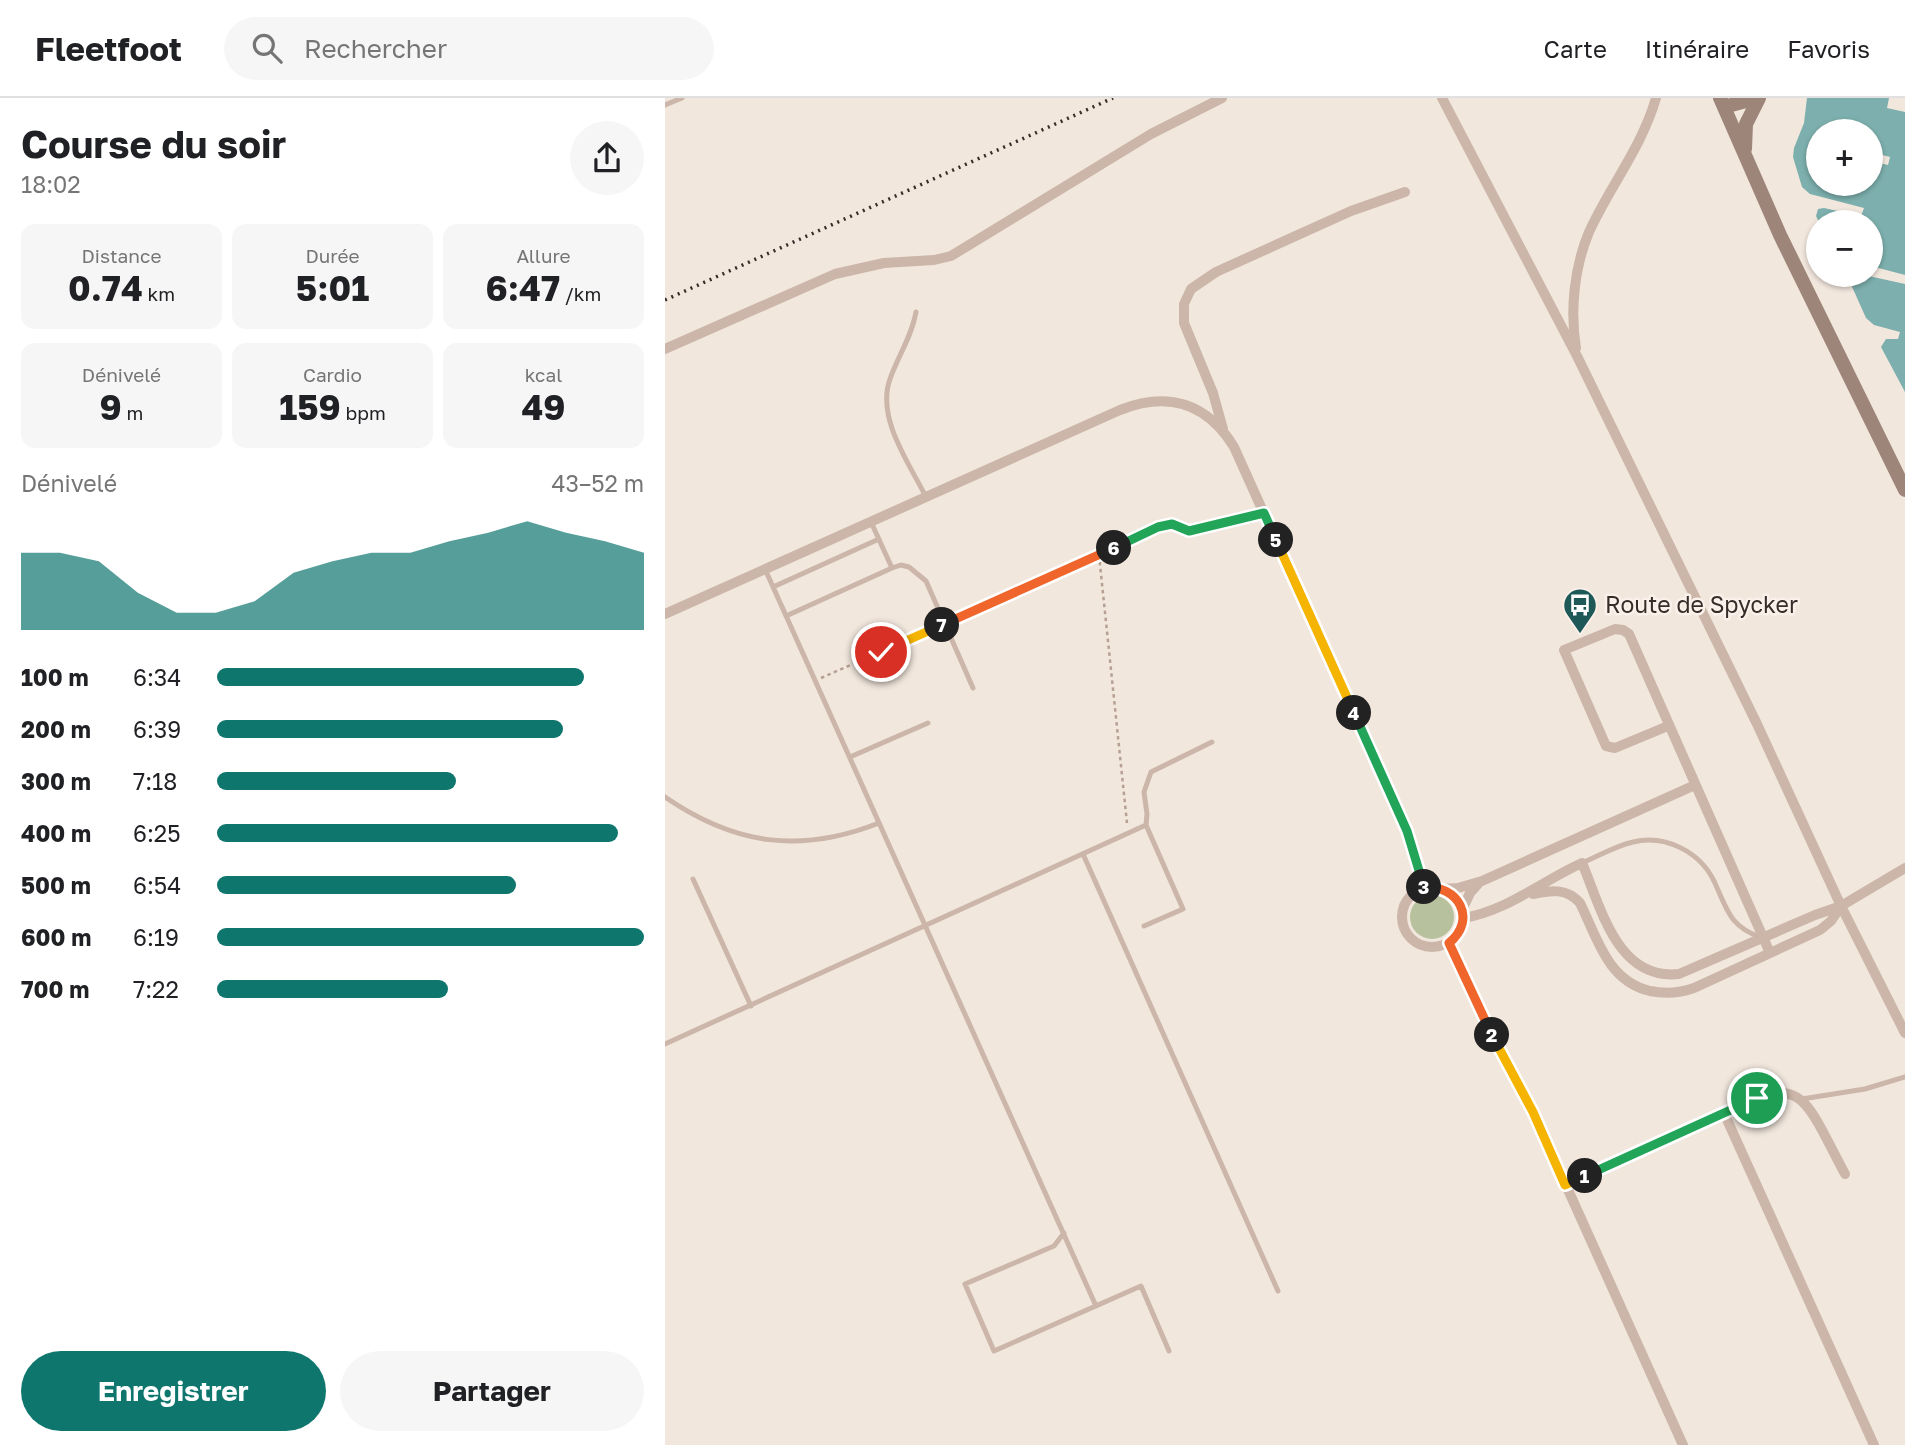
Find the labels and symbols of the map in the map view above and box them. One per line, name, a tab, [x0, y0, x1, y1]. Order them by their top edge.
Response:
pin: 5	[1259, 522, 1293, 558]
pin: 6	[1097, 531, 1131, 566]
bus stop icon: Route de Spycker	[1561, 586, 1599, 635]
place label: Route de Spycker	[1605, 590, 1798, 618]
pin: 7	[925, 608, 959, 642]
pin	[851, 622, 911, 682]
pin: 4	[1337, 696, 1371, 730]
pin: 3	[1407, 870, 1441, 904]
pin: 2	[1475, 1018, 1509, 1052]
pin	[1727, 1068, 1787, 1128]
pin: 1	[1567, 1158, 1602, 1194]

